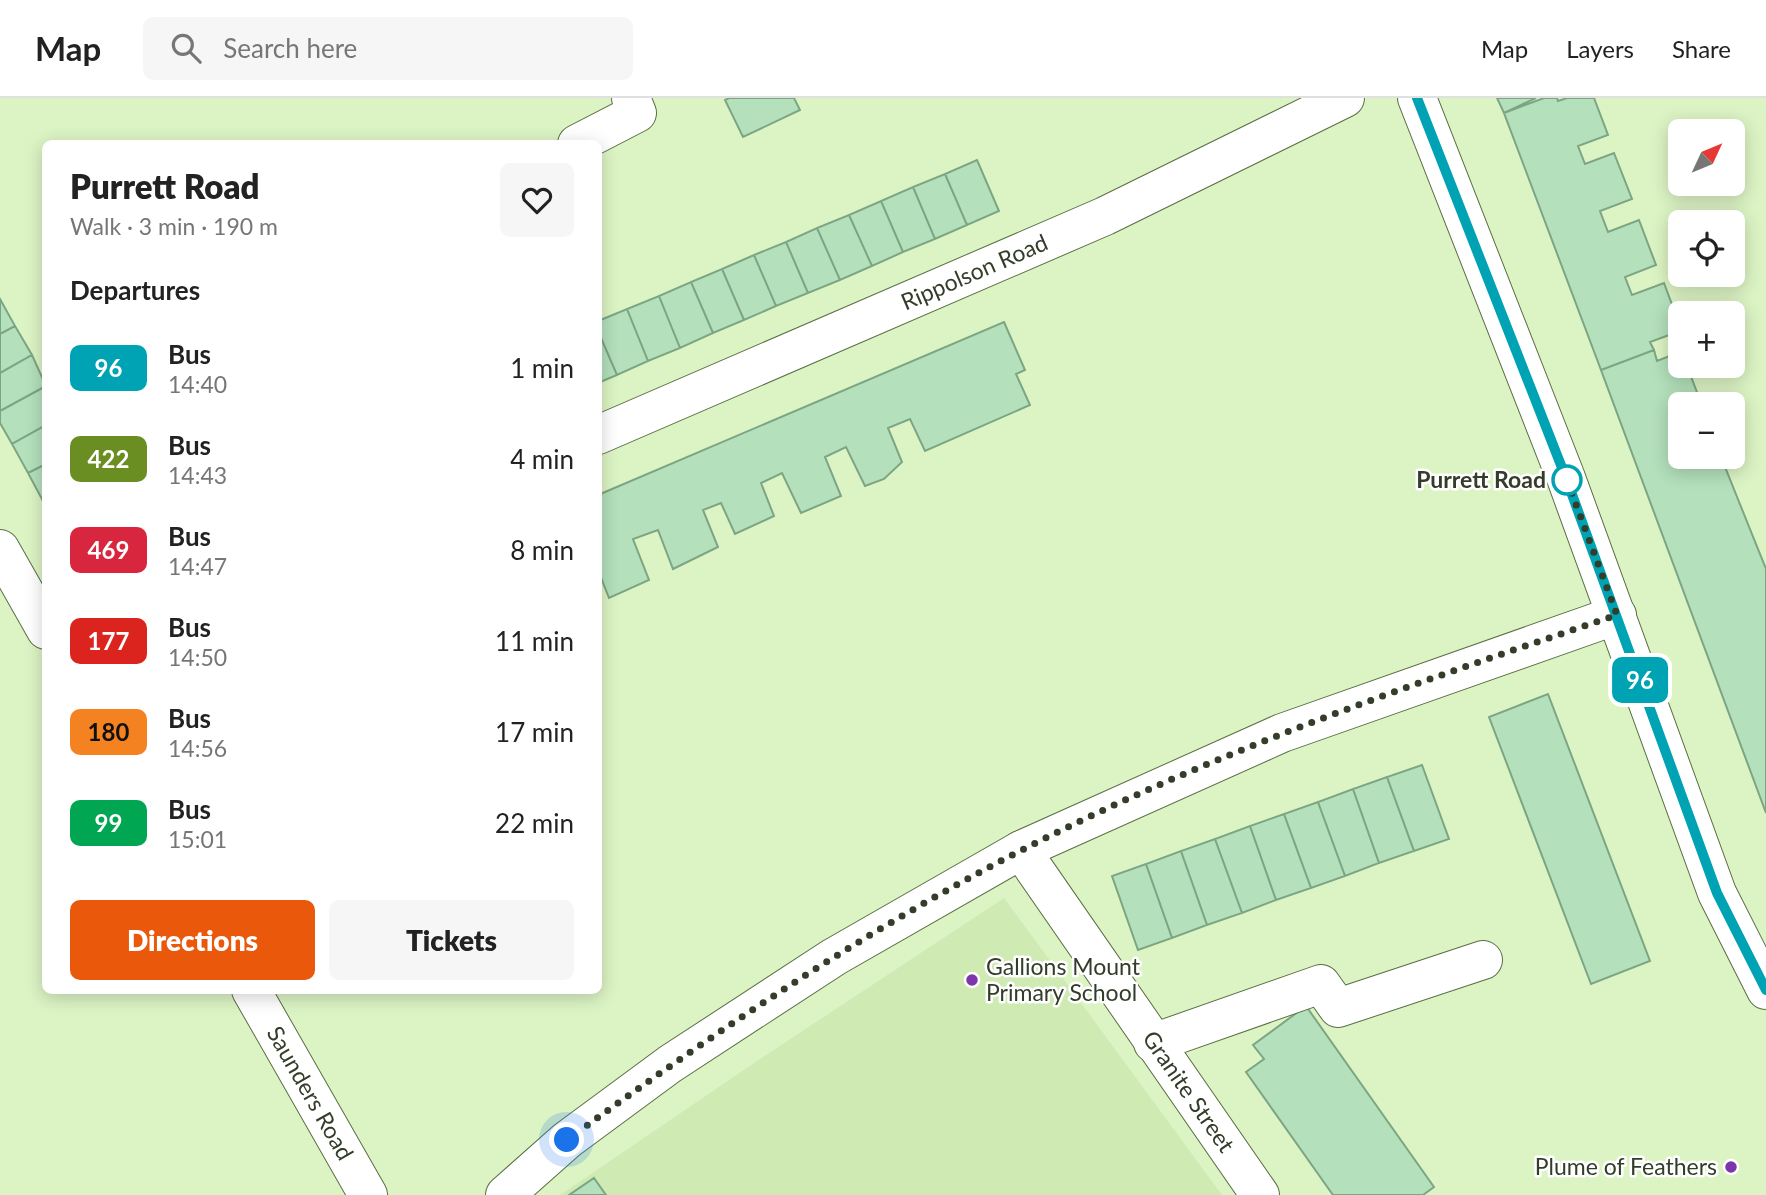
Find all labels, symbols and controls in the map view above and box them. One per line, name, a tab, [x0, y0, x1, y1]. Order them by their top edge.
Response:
search box	[143, 17, 633, 80]
text: Map	[35, 28, 101, 68]
icon: search	[167, 29, 205, 67]
text: Search here	[223, 32, 357, 64]
text: Map	[1481, 34, 1528, 63]
text: Layers	[1566, 34, 1634, 63]
text: Share	[1672, 34, 1731, 63]
north arrow	[1668, 119, 1745, 196]
map controls	[1668, 119, 1745, 469]
button: heart	[500, 163, 574, 237]
text: Purrett Road	[70, 166, 259, 206]
button: locate	[1668, 210, 1745, 287]
text: Walk · 3 min · 190 m	[70, 212, 278, 240]
street label: Rippolson Road	[896, 228, 1052, 315]
text: Departures	[70, 274, 200, 306]
button: +	[1668, 301, 1745, 378]
text: Bus	[168, 338, 211, 370]
text: 1 min	[510, 352, 574, 384]
text: 96	[95, 353, 122, 382]
text: 14:40	[168, 370, 227, 398]
button: −	[1668, 392, 1745, 469]
text: Bus	[168, 429, 211, 461]
text: 4 min	[510, 443, 574, 475]
text: 422	[88, 444, 129, 473]
text: 14:43	[168, 461, 227, 489]
place label: Purrett Road	[1416, 465, 1546, 493]
marker: Purrett Road	[1552, 465, 1582, 495]
text: Bus	[168, 520, 211, 552]
text: 8 min	[510, 534, 574, 566]
text: 469	[88, 535, 129, 564]
text: 14:47	[168, 552, 227, 580]
text: Bus	[168, 611, 211, 643]
text: 11 min	[495, 625, 574, 657]
text: 177	[88, 626, 129, 655]
text: 14:50	[168, 643, 227, 671]
line badge: 96	[1608, 657, 1672, 703]
text: 96	[1626, 665, 1654, 694]
text: Bus	[168, 702, 211, 734]
text: 17 min	[495, 716, 574, 748]
text: 180	[88, 717, 129, 746]
text: 14:56	[168, 734, 227, 762]
text: Bus	[168, 793, 211, 825]
text: 22 min	[495, 807, 574, 839]
text: 99	[95, 808, 122, 837]
text: 15:01	[168, 825, 227, 853]
button: Directions	[70, 900, 315, 980]
button: Tickets	[329, 900, 574, 980]
place label: Gallions Mount Primary School	[986, 952, 1141, 1006]
marker: Gallions Mount Primary School	[964, 972, 980, 988]
street label: Saunders Road	[262, 1021, 360, 1165]
street label: Granite Street	[1137, 1025, 1241, 1158]
your location	[549, 1122, 584, 1157]
place label: Plume of Feathers	[1535, 1152, 1717, 1180]
marker: Plume of Feathers	[1723, 1159, 1739, 1175]

